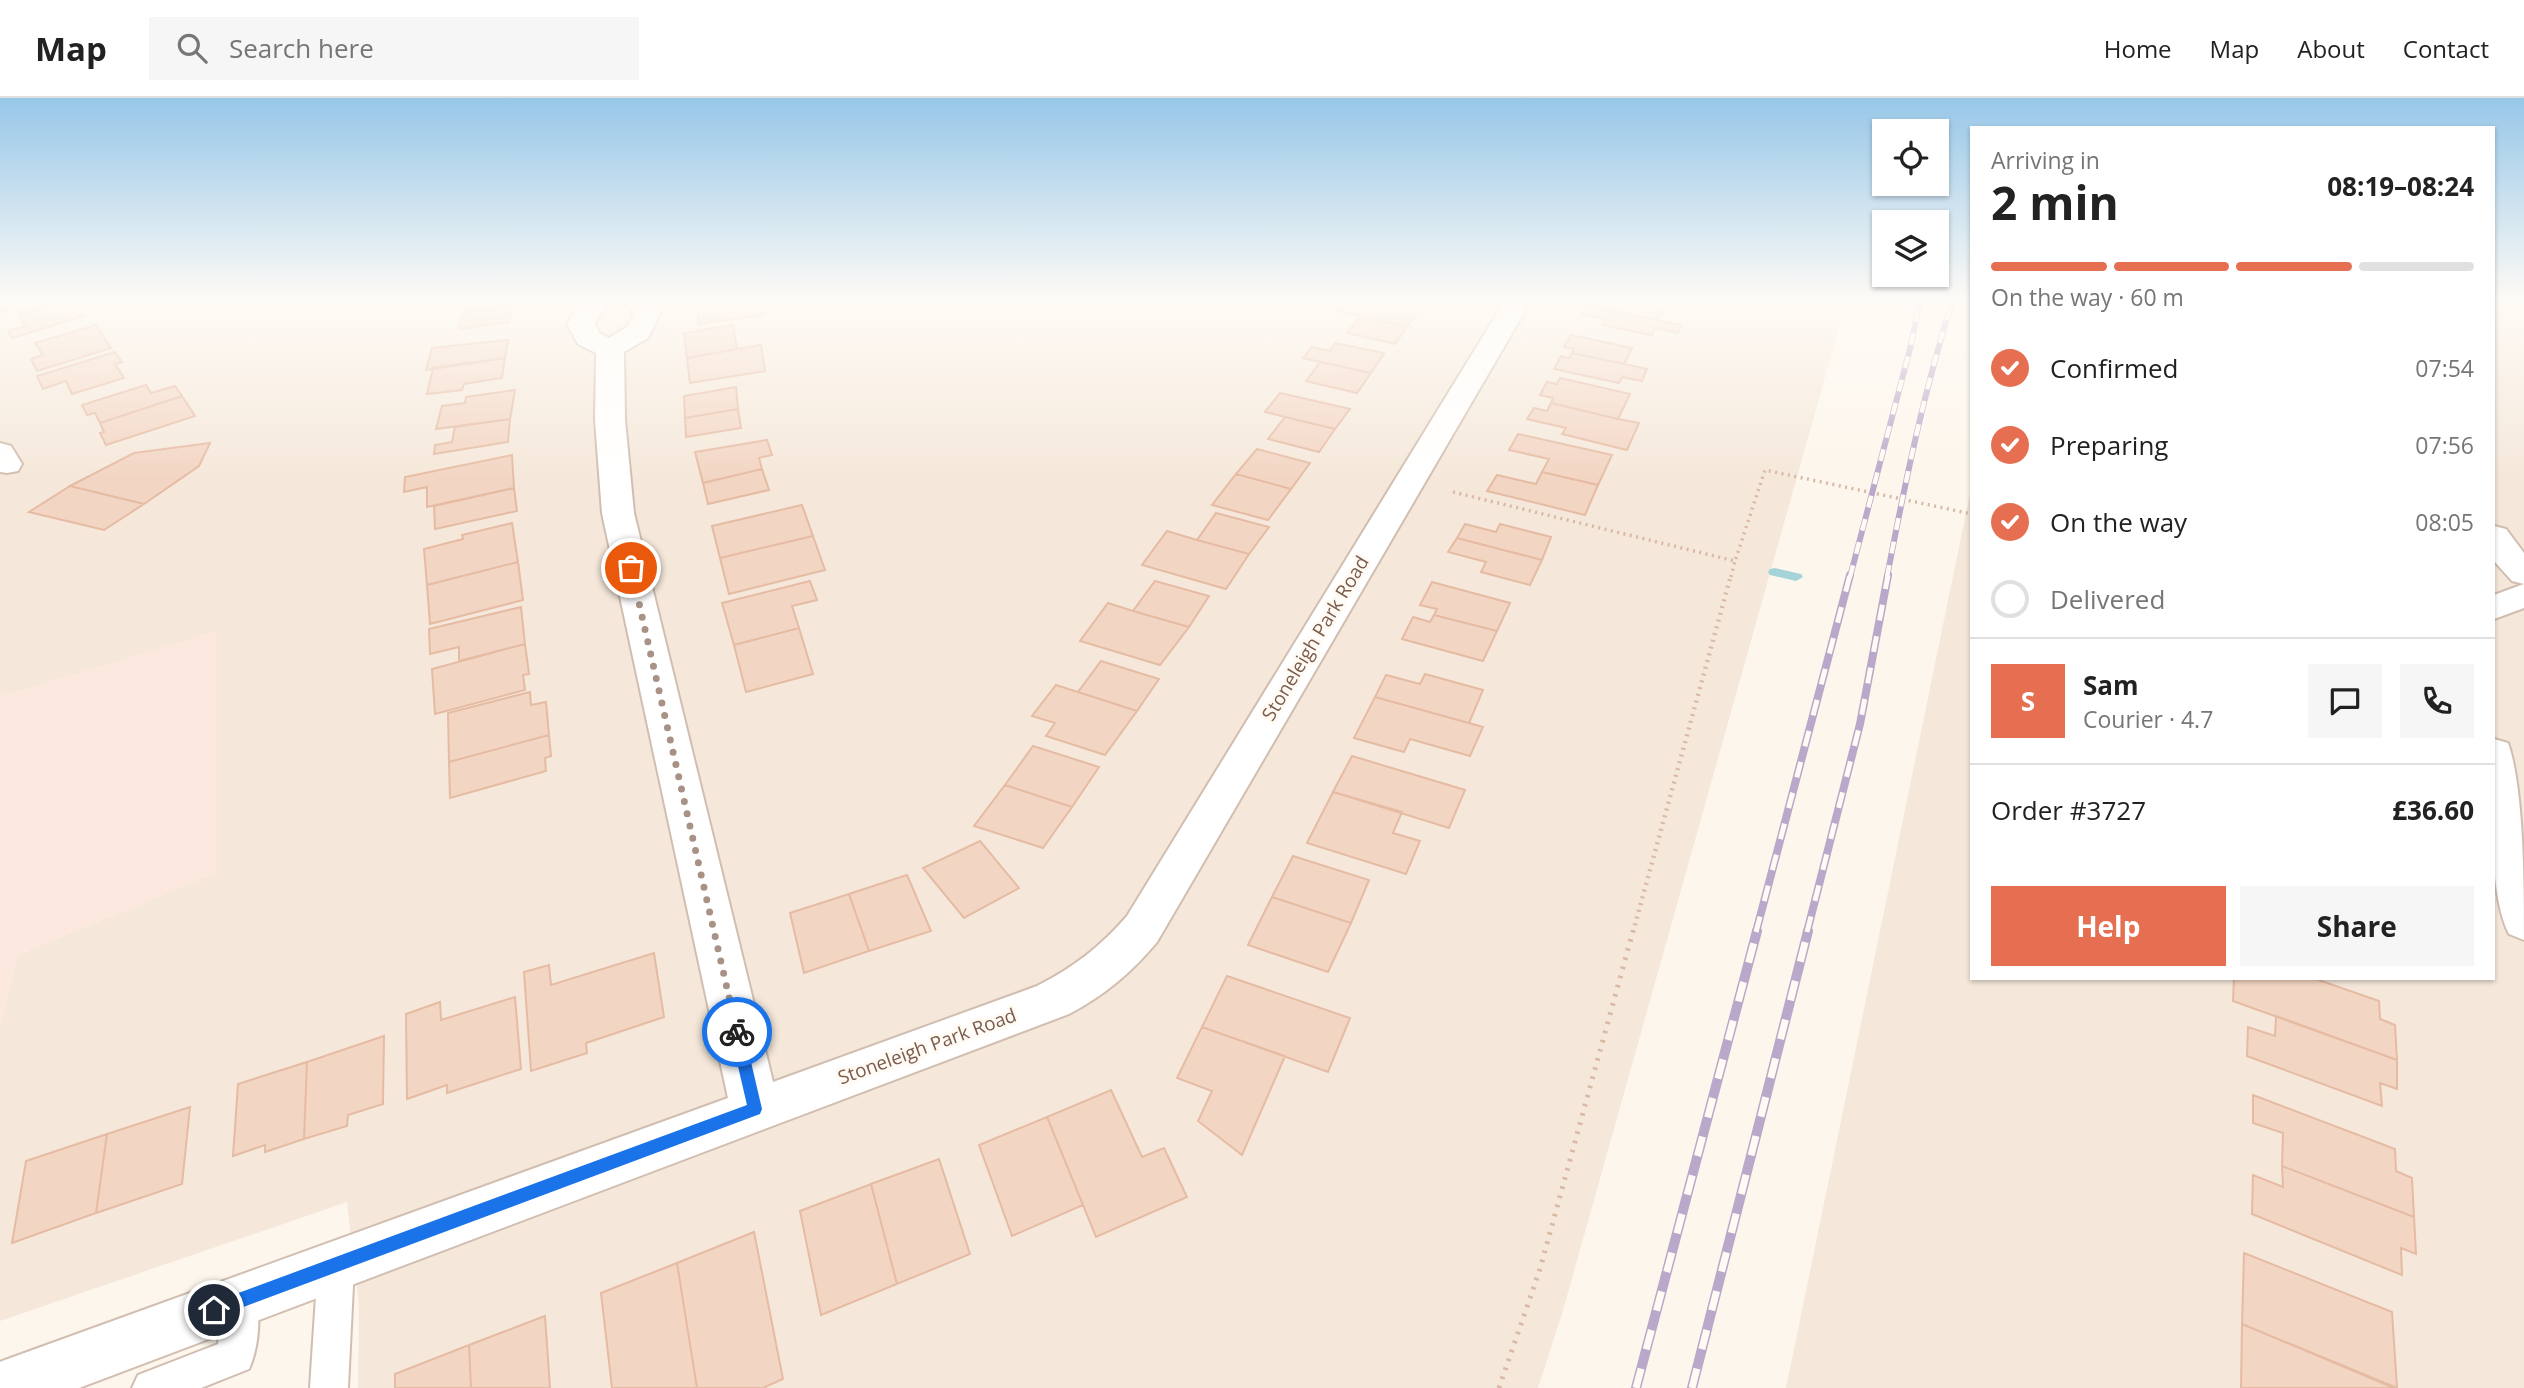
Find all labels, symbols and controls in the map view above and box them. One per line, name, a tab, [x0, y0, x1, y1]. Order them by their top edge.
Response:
search box	[149, 17, 639, 80]
text: Map	[35, 26, 107, 71]
icon: search	[173, 29, 211, 67]
text: Search here	[229, 30, 374, 66]
text: Home	[2104, 32, 2172, 65]
text: Map	[2210, 32, 2259, 65]
text: About	[2297, 32, 2365, 65]
text: Contact	[2403, 32, 2489, 65]
map controls	[1872, 119, 1949, 287]
button: locate	[1872, 119, 1949, 196]
text: Arriving in	[1991, 144, 2100, 176]
text: 08:19–08:24	[2327, 168, 2474, 204]
text: 2 min	[1991, 171, 2119, 233]
button: layers	[1872, 210, 1949, 287]
text: On the way · 60 m	[1991, 281, 2184, 313]
icon: check	[1991, 349, 2029, 387]
text: Confirmed	[2050, 350, 2178, 386]
text: 07:54	[2415, 352, 2474, 384]
icon: check	[1991, 426, 2029, 464]
text: Preparing	[2050, 427, 2168, 463]
text: 07:56	[2415, 429, 2474, 461]
icon: check	[1991, 503, 2029, 541]
text: On the way	[2050, 504, 2187, 540]
text: 08:05	[2415, 506, 2474, 538]
pin	[601, 538, 661, 598]
icon: bag	[612, 549, 650, 587]
street label: Stoneleigh Park Road	[1255, 551, 1375, 725]
text: Delivered	[2050, 581, 2165, 617]
button: chat	[2308, 664, 2382, 738]
button: phone	[2400, 664, 2474, 738]
text: Sam	[2083, 667, 2139, 703]
text: S	[2021, 683, 2035, 719]
text: Courier · 4.7	[2083, 703, 2213, 735]
text: Order #3727	[1991, 792, 2146, 828]
text: £36.60	[2392, 792, 2474, 828]
button: Help	[1991, 886, 2226, 966]
button: Share	[2240, 886, 2474, 966]
courier	[702, 997, 772, 1067]
street label: Stoneleigh Park Road	[834, 1002, 1020, 1090]
icon: bike	[718, 1013, 756, 1051]
pin	[184, 1280, 244, 1340]
icon: home	[195, 1291, 233, 1329]

